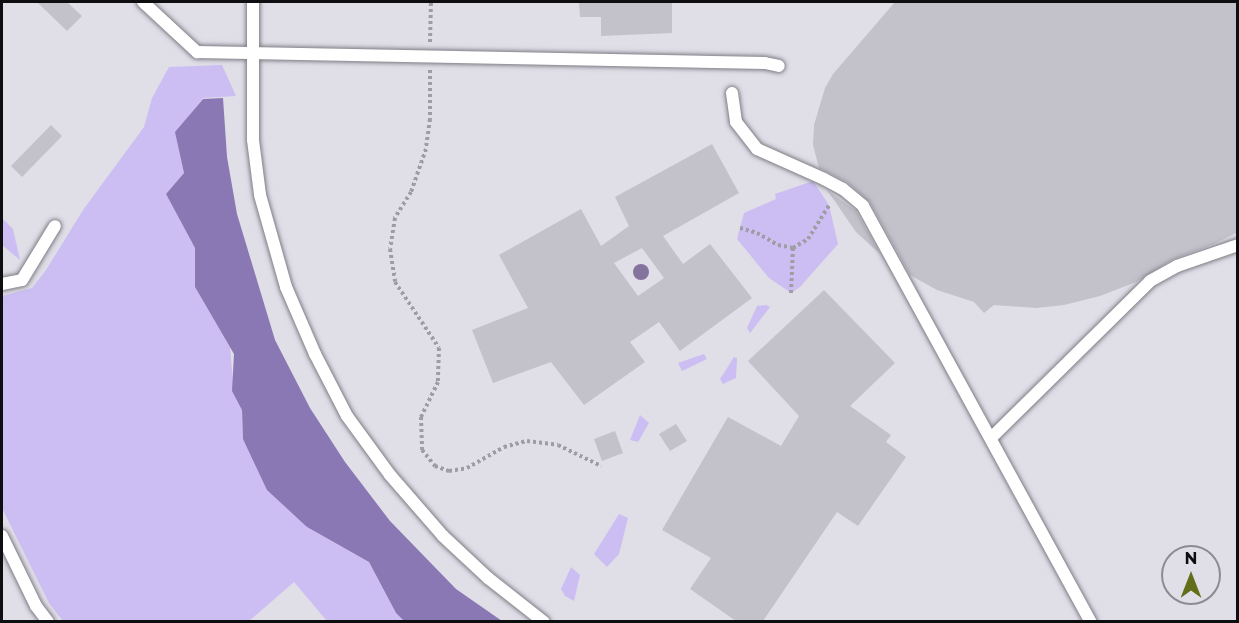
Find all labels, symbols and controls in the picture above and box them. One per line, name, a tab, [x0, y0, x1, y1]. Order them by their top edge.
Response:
north arrow	[1161, 545, 1221, 605]
text: N	[1185, 549, 1197, 568]

